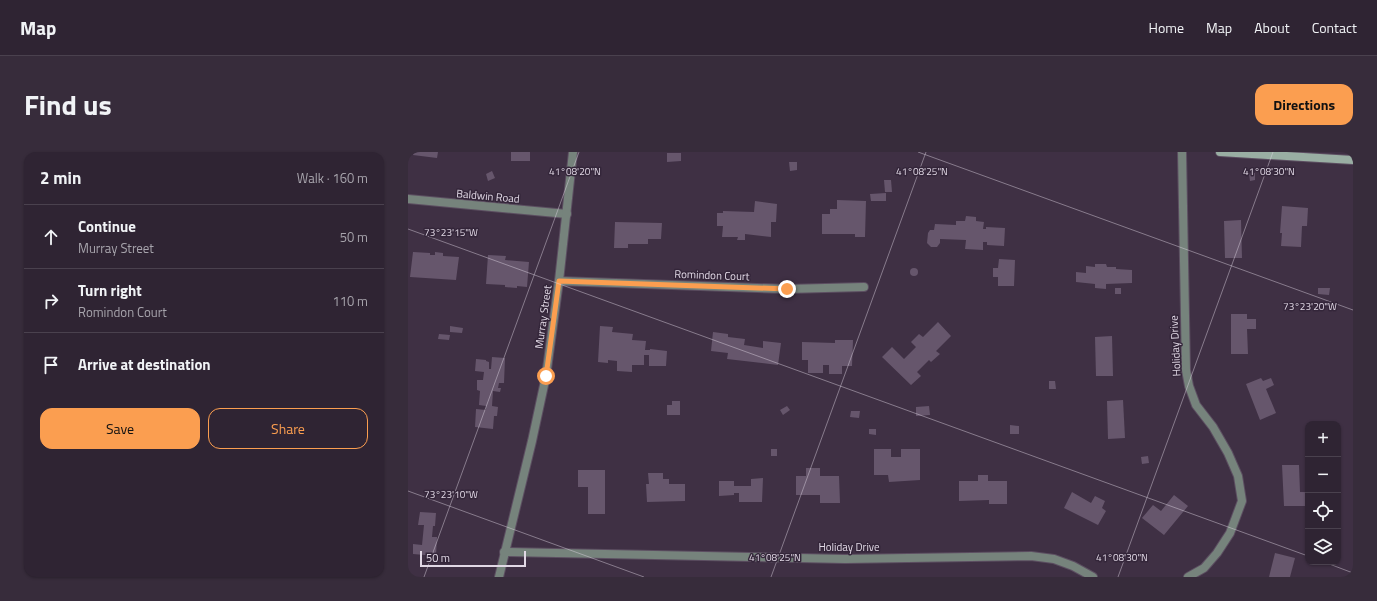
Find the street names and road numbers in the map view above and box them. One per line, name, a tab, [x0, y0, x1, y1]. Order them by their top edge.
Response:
street label: Baldwin Road	[456, 185, 521, 207]
street label: Romindon Court	[674, 266, 750, 284]
street label: Murray Street	[531, 284, 555, 350]
street label: Holiday Drive	[1165, 315, 1185, 377]
street label: Holiday Drive	[818, 539, 880, 555]

